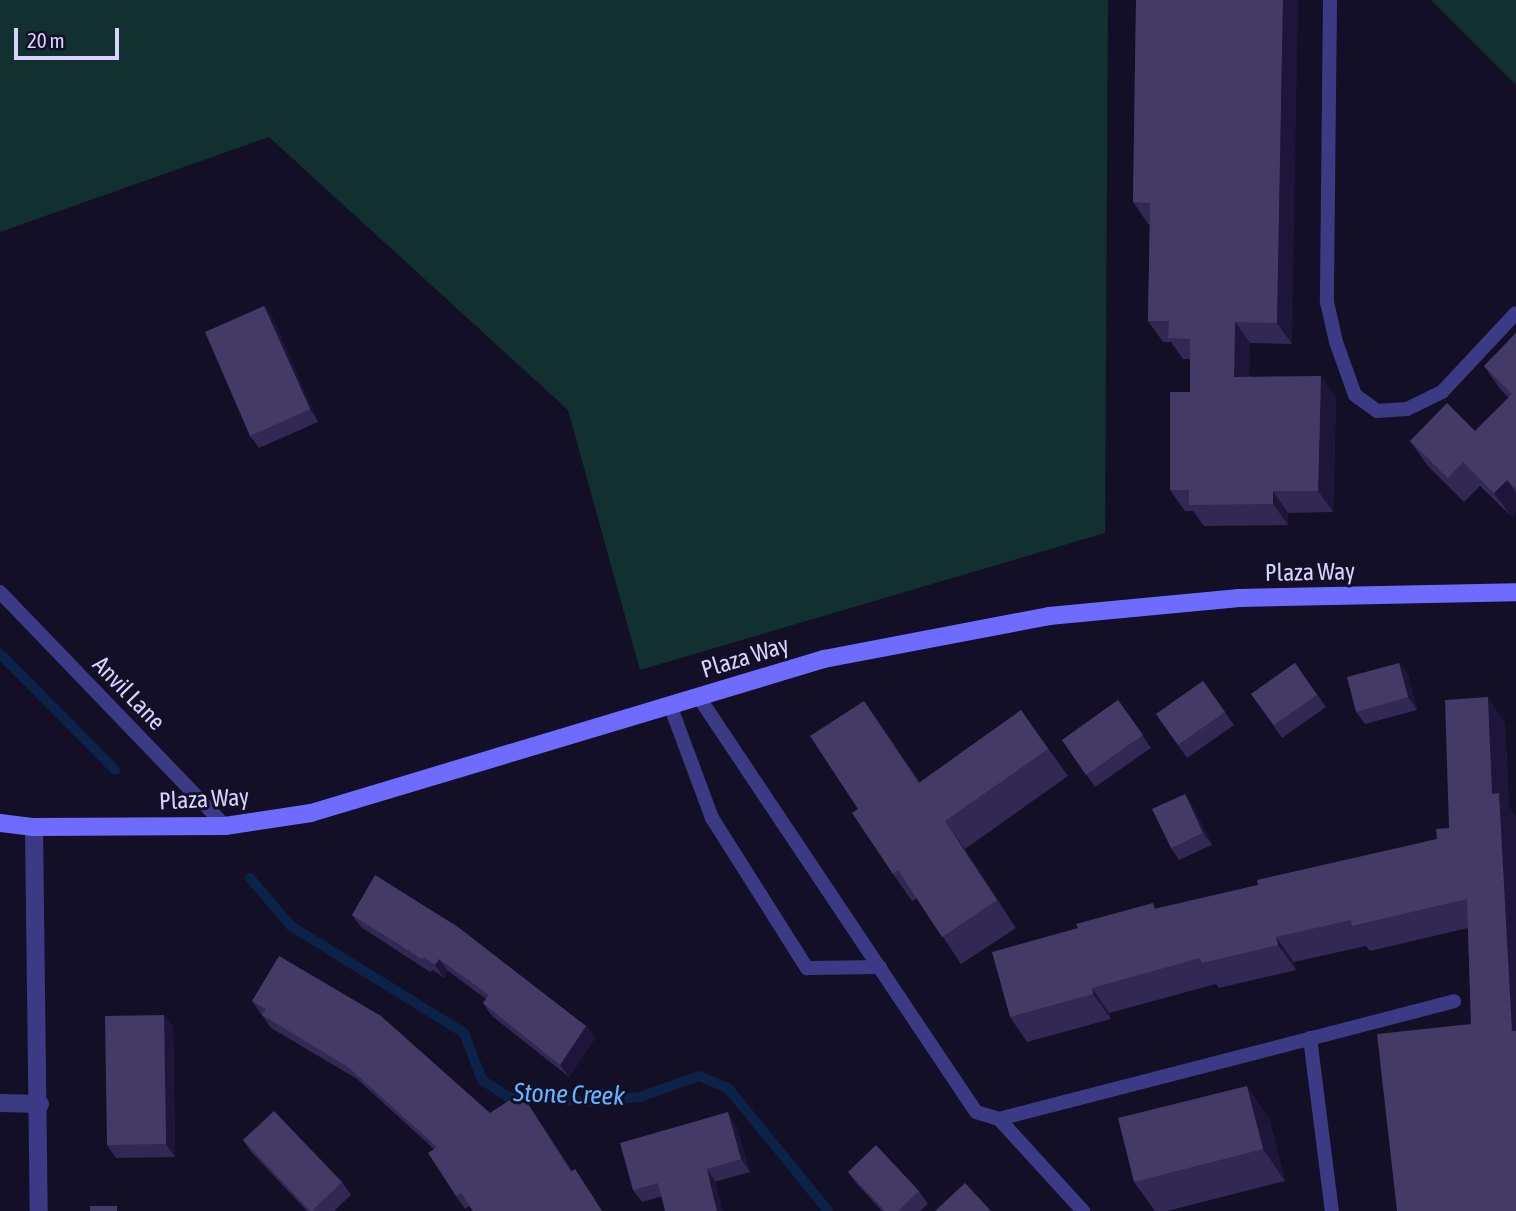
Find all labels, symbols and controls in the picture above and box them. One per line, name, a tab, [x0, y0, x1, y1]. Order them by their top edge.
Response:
scale bar	[18, 14, 122, 58]
text: 20 m	[27, 28, 65, 52]
street label: Plaza Way	[1265, 557, 1355, 587]
street label: Plaza Way	[698, 630, 792, 684]
street label: Anvil Lane	[87, 650, 171, 736]
street label: Plaza Way	[158, 782, 250, 816]
water label: Stone Creek	[513, 1077, 625, 1113]

